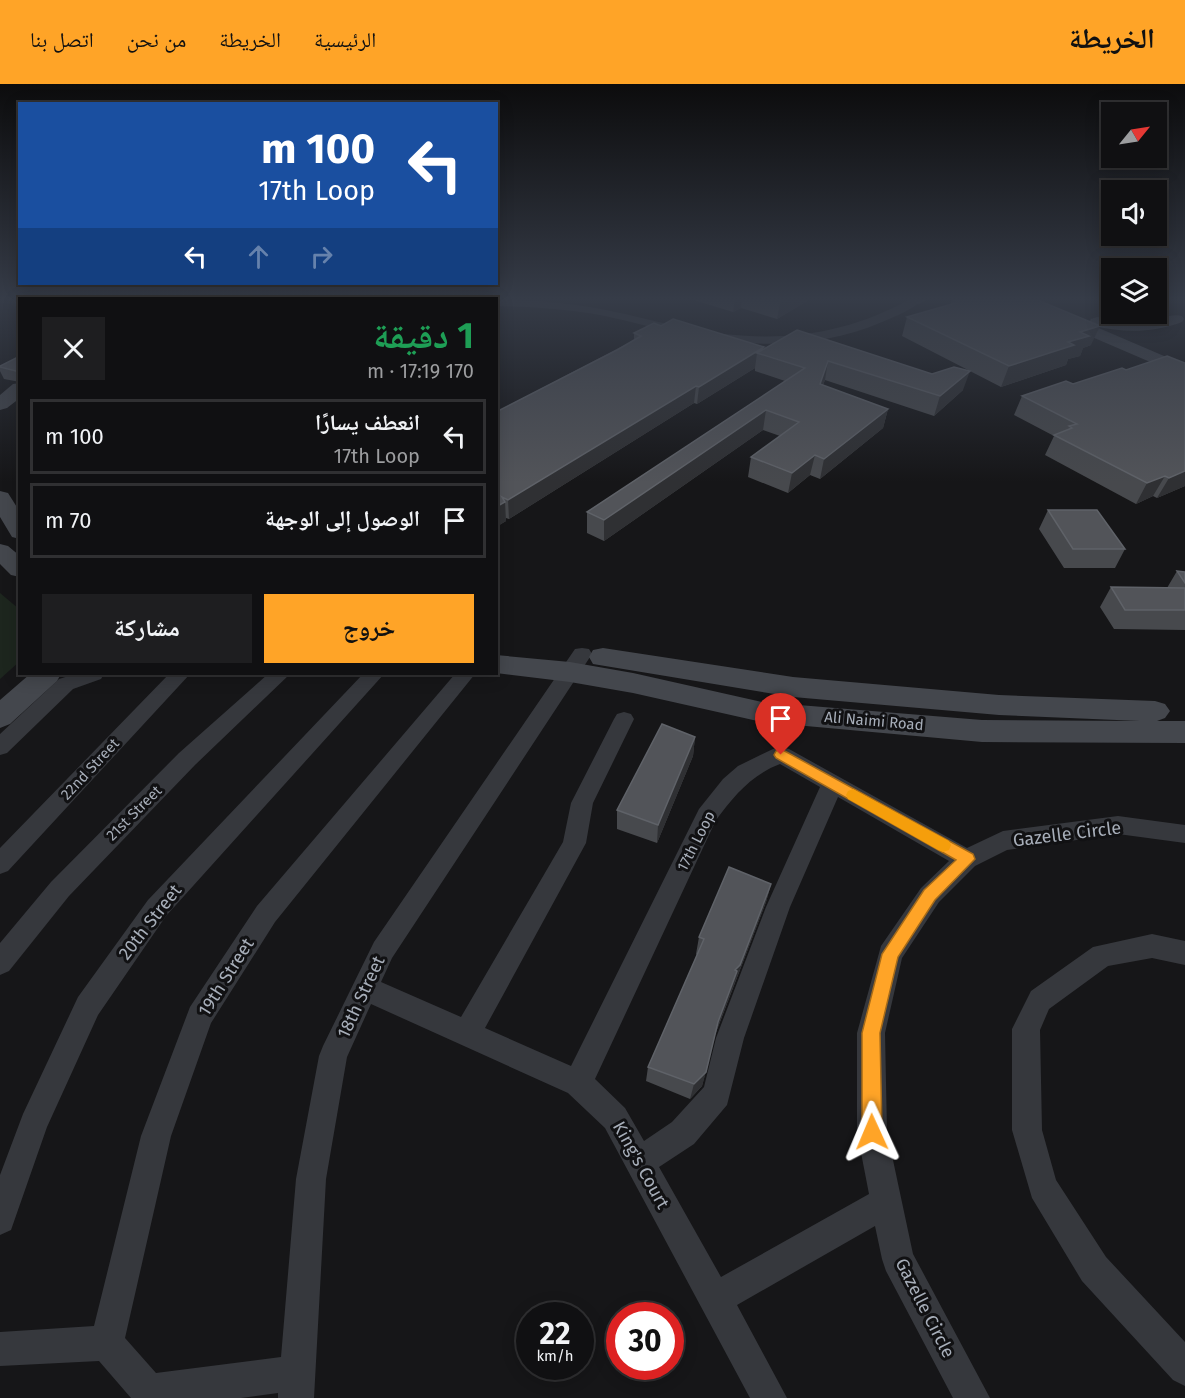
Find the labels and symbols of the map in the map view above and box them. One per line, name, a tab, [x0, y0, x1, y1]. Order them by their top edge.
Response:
north arrow	[1101, 102, 1167, 168]
pin	[755, 693, 806, 755]
street label: Ali Naimi Road	[824, 708, 924, 734]
street label: 22nd Street	[57, 734, 123, 803]
street label: 21st Street	[103, 781, 166, 844]
street label: 17th Loop	[673, 808, 719, 874]
street label: Gazelle Circle	[1012, 816, 1122, 852]
street label: 20th Street	[114, 880, 187, 964]
street label: 19th Street	[193, 933, 259, 1020]
street label: 18th Street	[332, 952, 390, 1042]
position arrow	[840, 1100, 904, 1164]
street label: King's Court	[608, 1117, 674, 1213]
street label: Gazelle Circle	[890, 1254, 960, 1362]
speed limit sign: 30	[606, 1302, 684, 1380]

